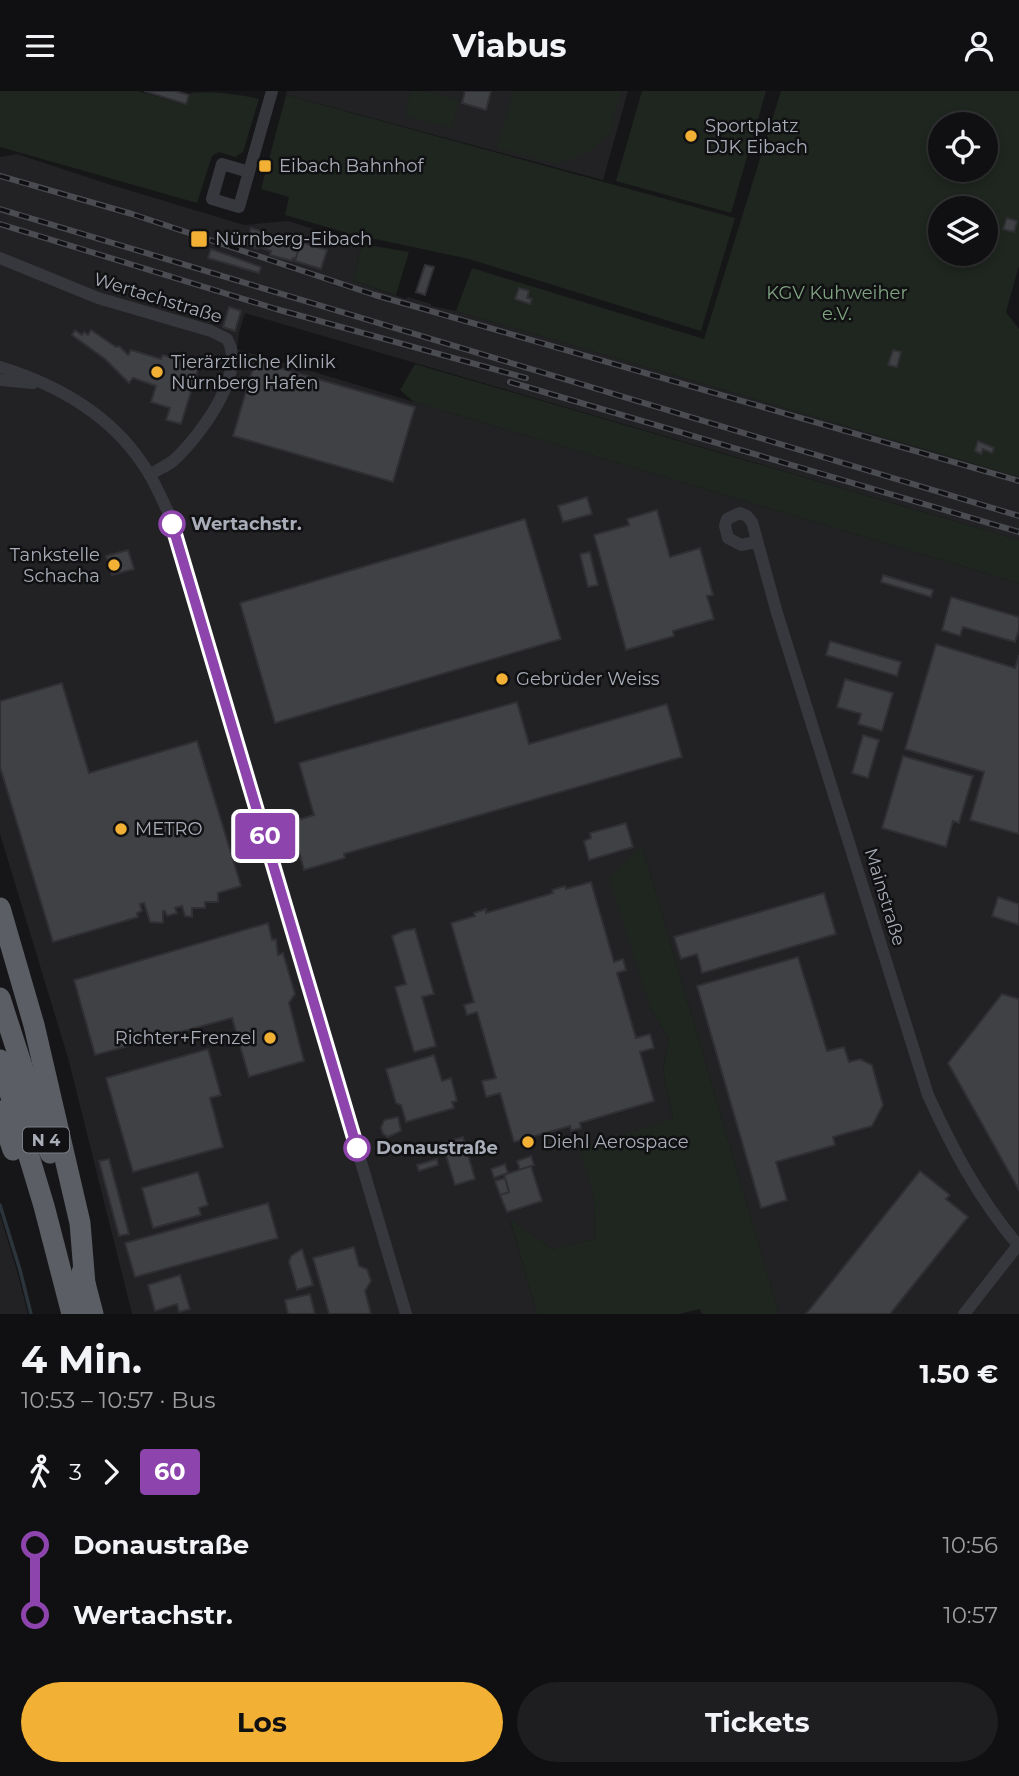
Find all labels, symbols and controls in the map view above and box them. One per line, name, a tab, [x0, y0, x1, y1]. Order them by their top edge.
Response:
text: Viabus	[452, 26, 567, 65]
icon: menu	[21, 27, 59, 65]
icon: person	[960, 27, 998, 65]
map controls	[928, 112, 998, 266]
button: locate	[928, 112, 998, 182]
place label: Sportplatz DJK Eibach	[705, 115, 808, 158]
marker: Sportplatz DJK Eibach	[683, 128, 699, 144]
place label: Eibach Bahnhof	[279, 155, 425, 177]
marker: Eibach Bahnhof	[257, 158, 273, 174]
button: layers	[928, 196, 998, 266]
place label: Nürnberg-Eibach	[215, 228, 372, 250]
marker: Nürnberg-Eibach	[189, 229, 209, 249]
street label: Wertachstraße	[91, 268, 225, 328]
park label: KGV Kuhweiher e.V.	[766, 282, 908, 325]
place label: Tierärztliche Klinik Nürnberg Hafen	[171, 351, 336, 394]
marker: Tierärztliche Klinik Nürnberg Hafen	[149, 364, 165, 380]
marker: Wertachstr.	[159, 511, 185, 537]
place label: Wertachstr.	[191, 513, 302, 535]
place label: Tankstelle Schacha	[10, 544, 100, 587]
marker: Tankstelle Schacha	[106, 557, 122, 573]
place label: Gebrüder Weiss	[516, 668, 660, 690]
marker: Gebrüder Weiss	[494, 671, 510, 687]
line badge: 60	[233, 813, 296, 859]
place label: METRO	[135, 818, 203, 840]
marker: METRO	[113, 821, 129, 837]
text: 60	[249, 821, 281, 850]
street label: Mainstraße	[860, 846, 910, 949]
place label: Richter+Frenzel	[115, 1027, 256, 1049]
marker: Richter+Frenzel	[262, 1030, 278, 1046]
road number: N 4	[23, 1127, 69, 1153]
place label: Diehl Aerospace	[542, 1131, 689, 1153]
marker: Diehl Aerospace	[520, 1134, 536, 1150]
marker: Donaustraße	[344, 1135, 370, 1161]
place label: Donaustraße	[376, 1137, 498, 1159]
text: 4 Min.	[21, 1336, 142, 1383]
text: 1.50 €	[919, 1358, 998, 1390]
text: 10:53 – 10:57 · Bus	[21, 1386, 215, 1414]
icon: walk	[21, 1453, 59, 1491]
icon: forward	[92, 1453, 130, 1491]
text: 60	[154, 1457, 186, 1486]
text: 3	[69, 1458, 82, 1486]
text: Donaustraße	[73, 1529, 249, 1561]
text: 10:56	[943, 1531, 998, 1559]
text: Wertachstr.	[73, 1599, 233, 1631]
text: 10:57	[943, 1601, 998, 1629]
button: Los	[21, 1682, 503, 1762]
button: Tickets	[517, 1682, 998, 1762]

